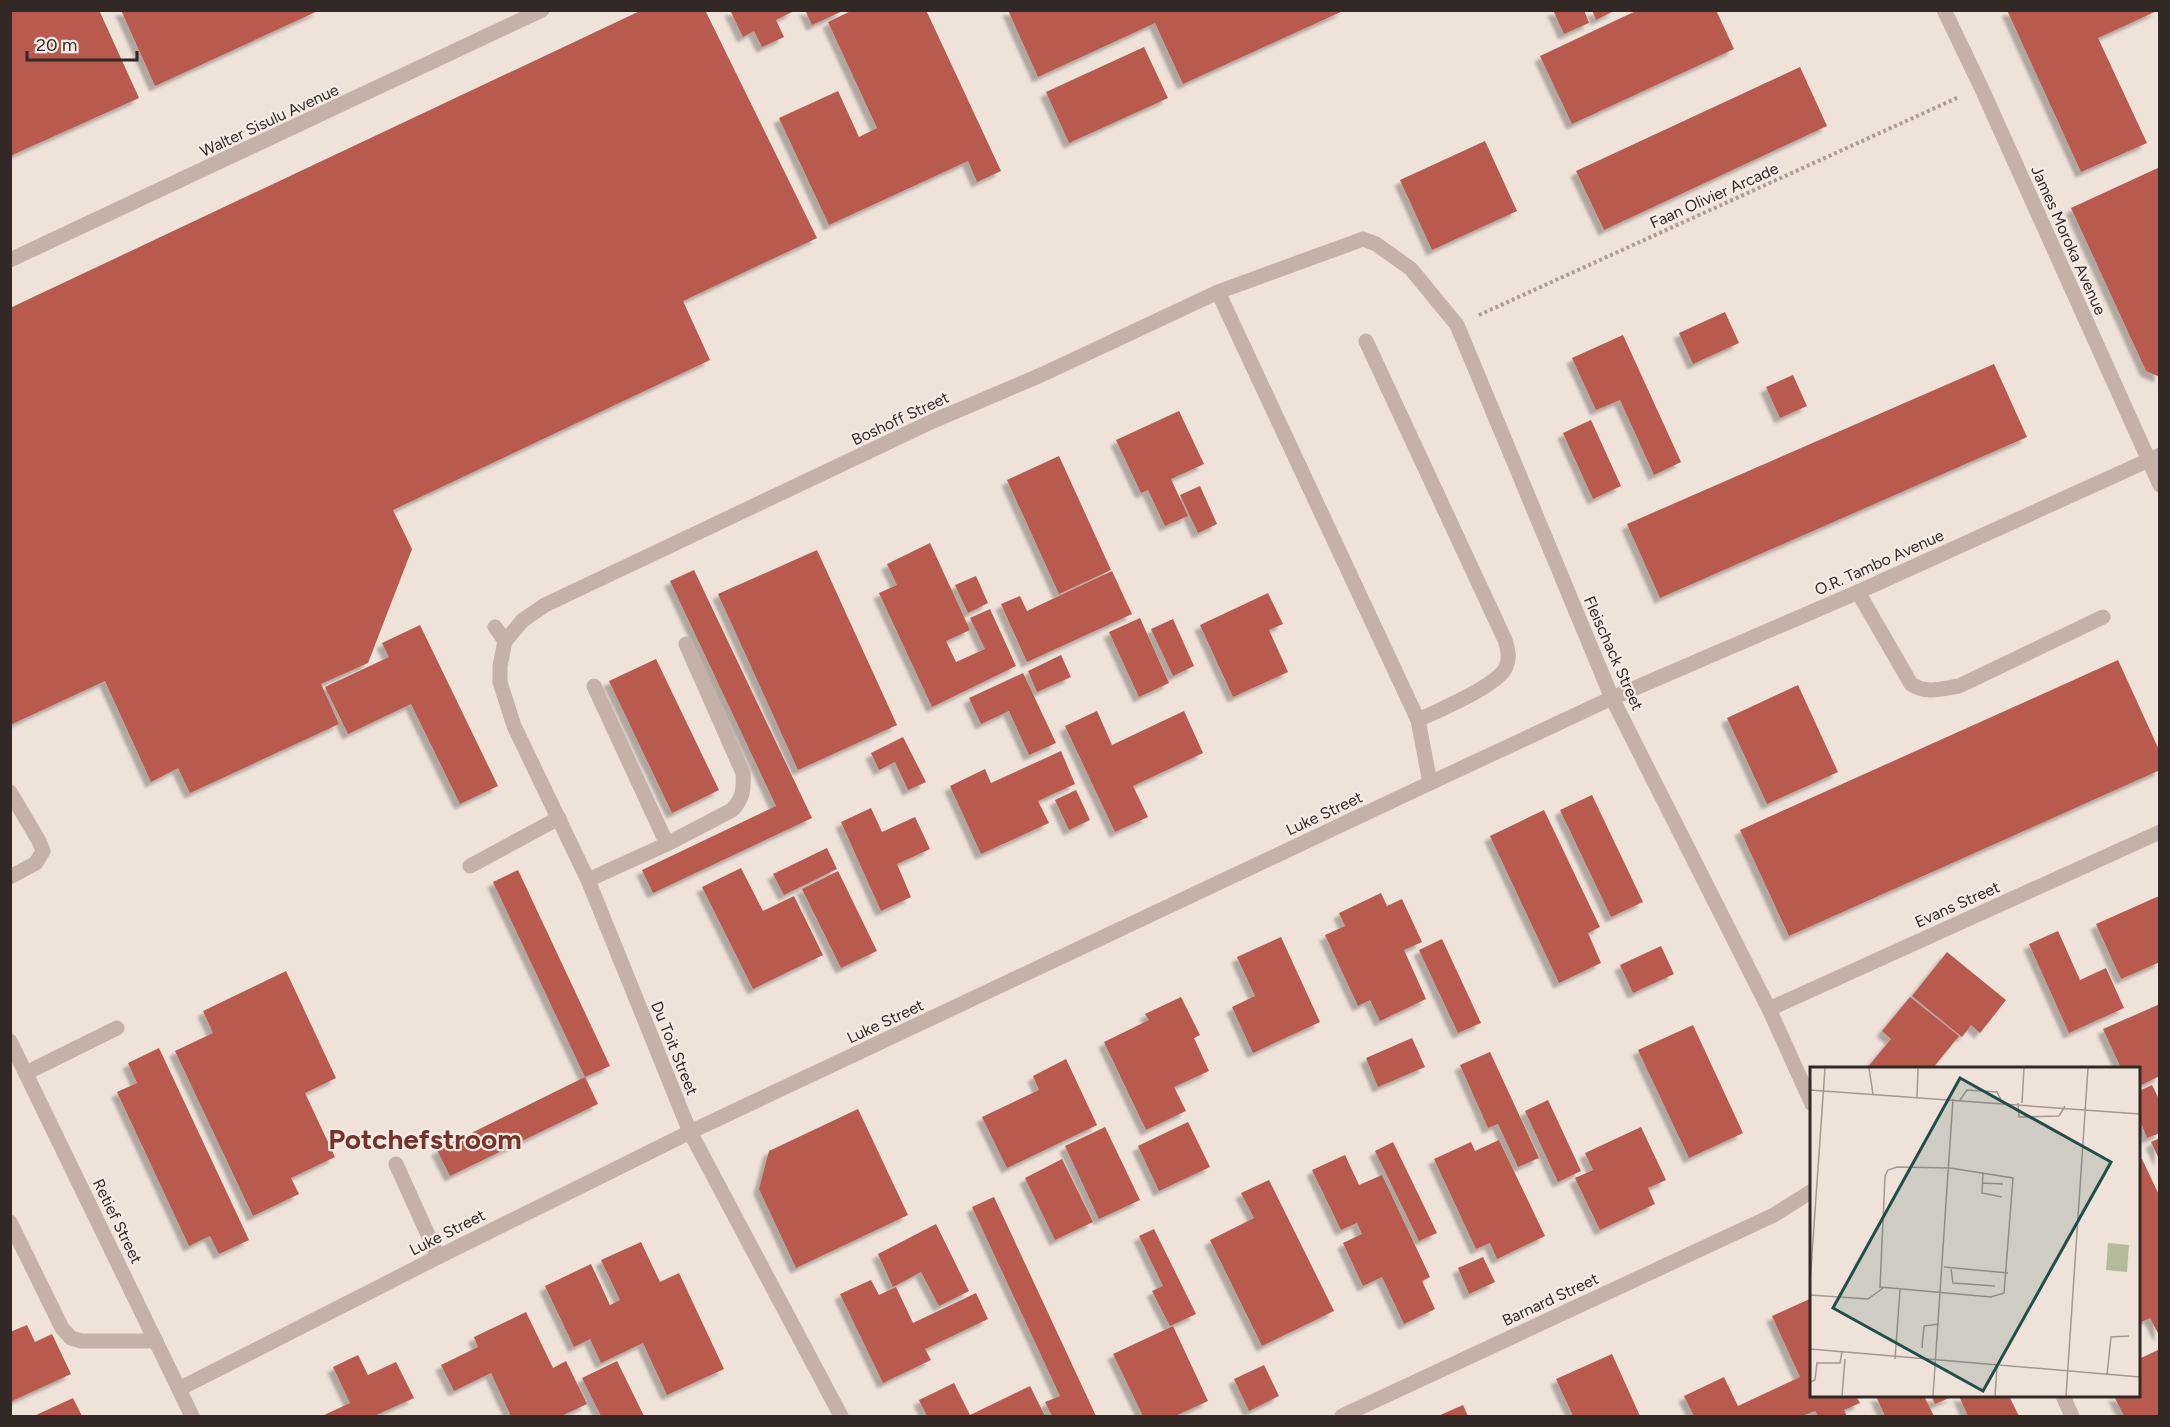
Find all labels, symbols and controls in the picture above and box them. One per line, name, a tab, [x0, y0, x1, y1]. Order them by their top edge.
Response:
scale bar	[27, 24, 136, 62]
text: 20 m	[36, 34, 77, 56]
street label: Walter Sisulu Avenue	[197, 80, 342, 161]
street label: Faan Olivier Arcade	[1647, 158, 1782, 232]
street label: James Moroka Avenue	[2027, 163, 2110, 318]
street label: Boshoff Street	[848, 388, 952, 449]
street label: O.R. Tambo Avenue	[1812, 525, 1947, 599]
street label: Fleischack Street	[1580, 593, 1647, 713]
street label: Luke Street	[1283, 787, 1366, 839]
street label: Evans Street	[1912, 877, 2003, 932]
street label: Luke Street	[844, 995, 927, 1047]
street label: Du Toit Street	[647, 998, 702, 1098]
inset map	[1810, 1067, 2140, 1397]
district label: Potchefstroom	[328, 1122, 522, 1156]
street label: Retief Street	[89, 1176, 146, 1267]
street label: Luke Street	[406, 1205, 488, 1260]
street label: Barnard Street	[1499, 1269, 1601, 1330]

